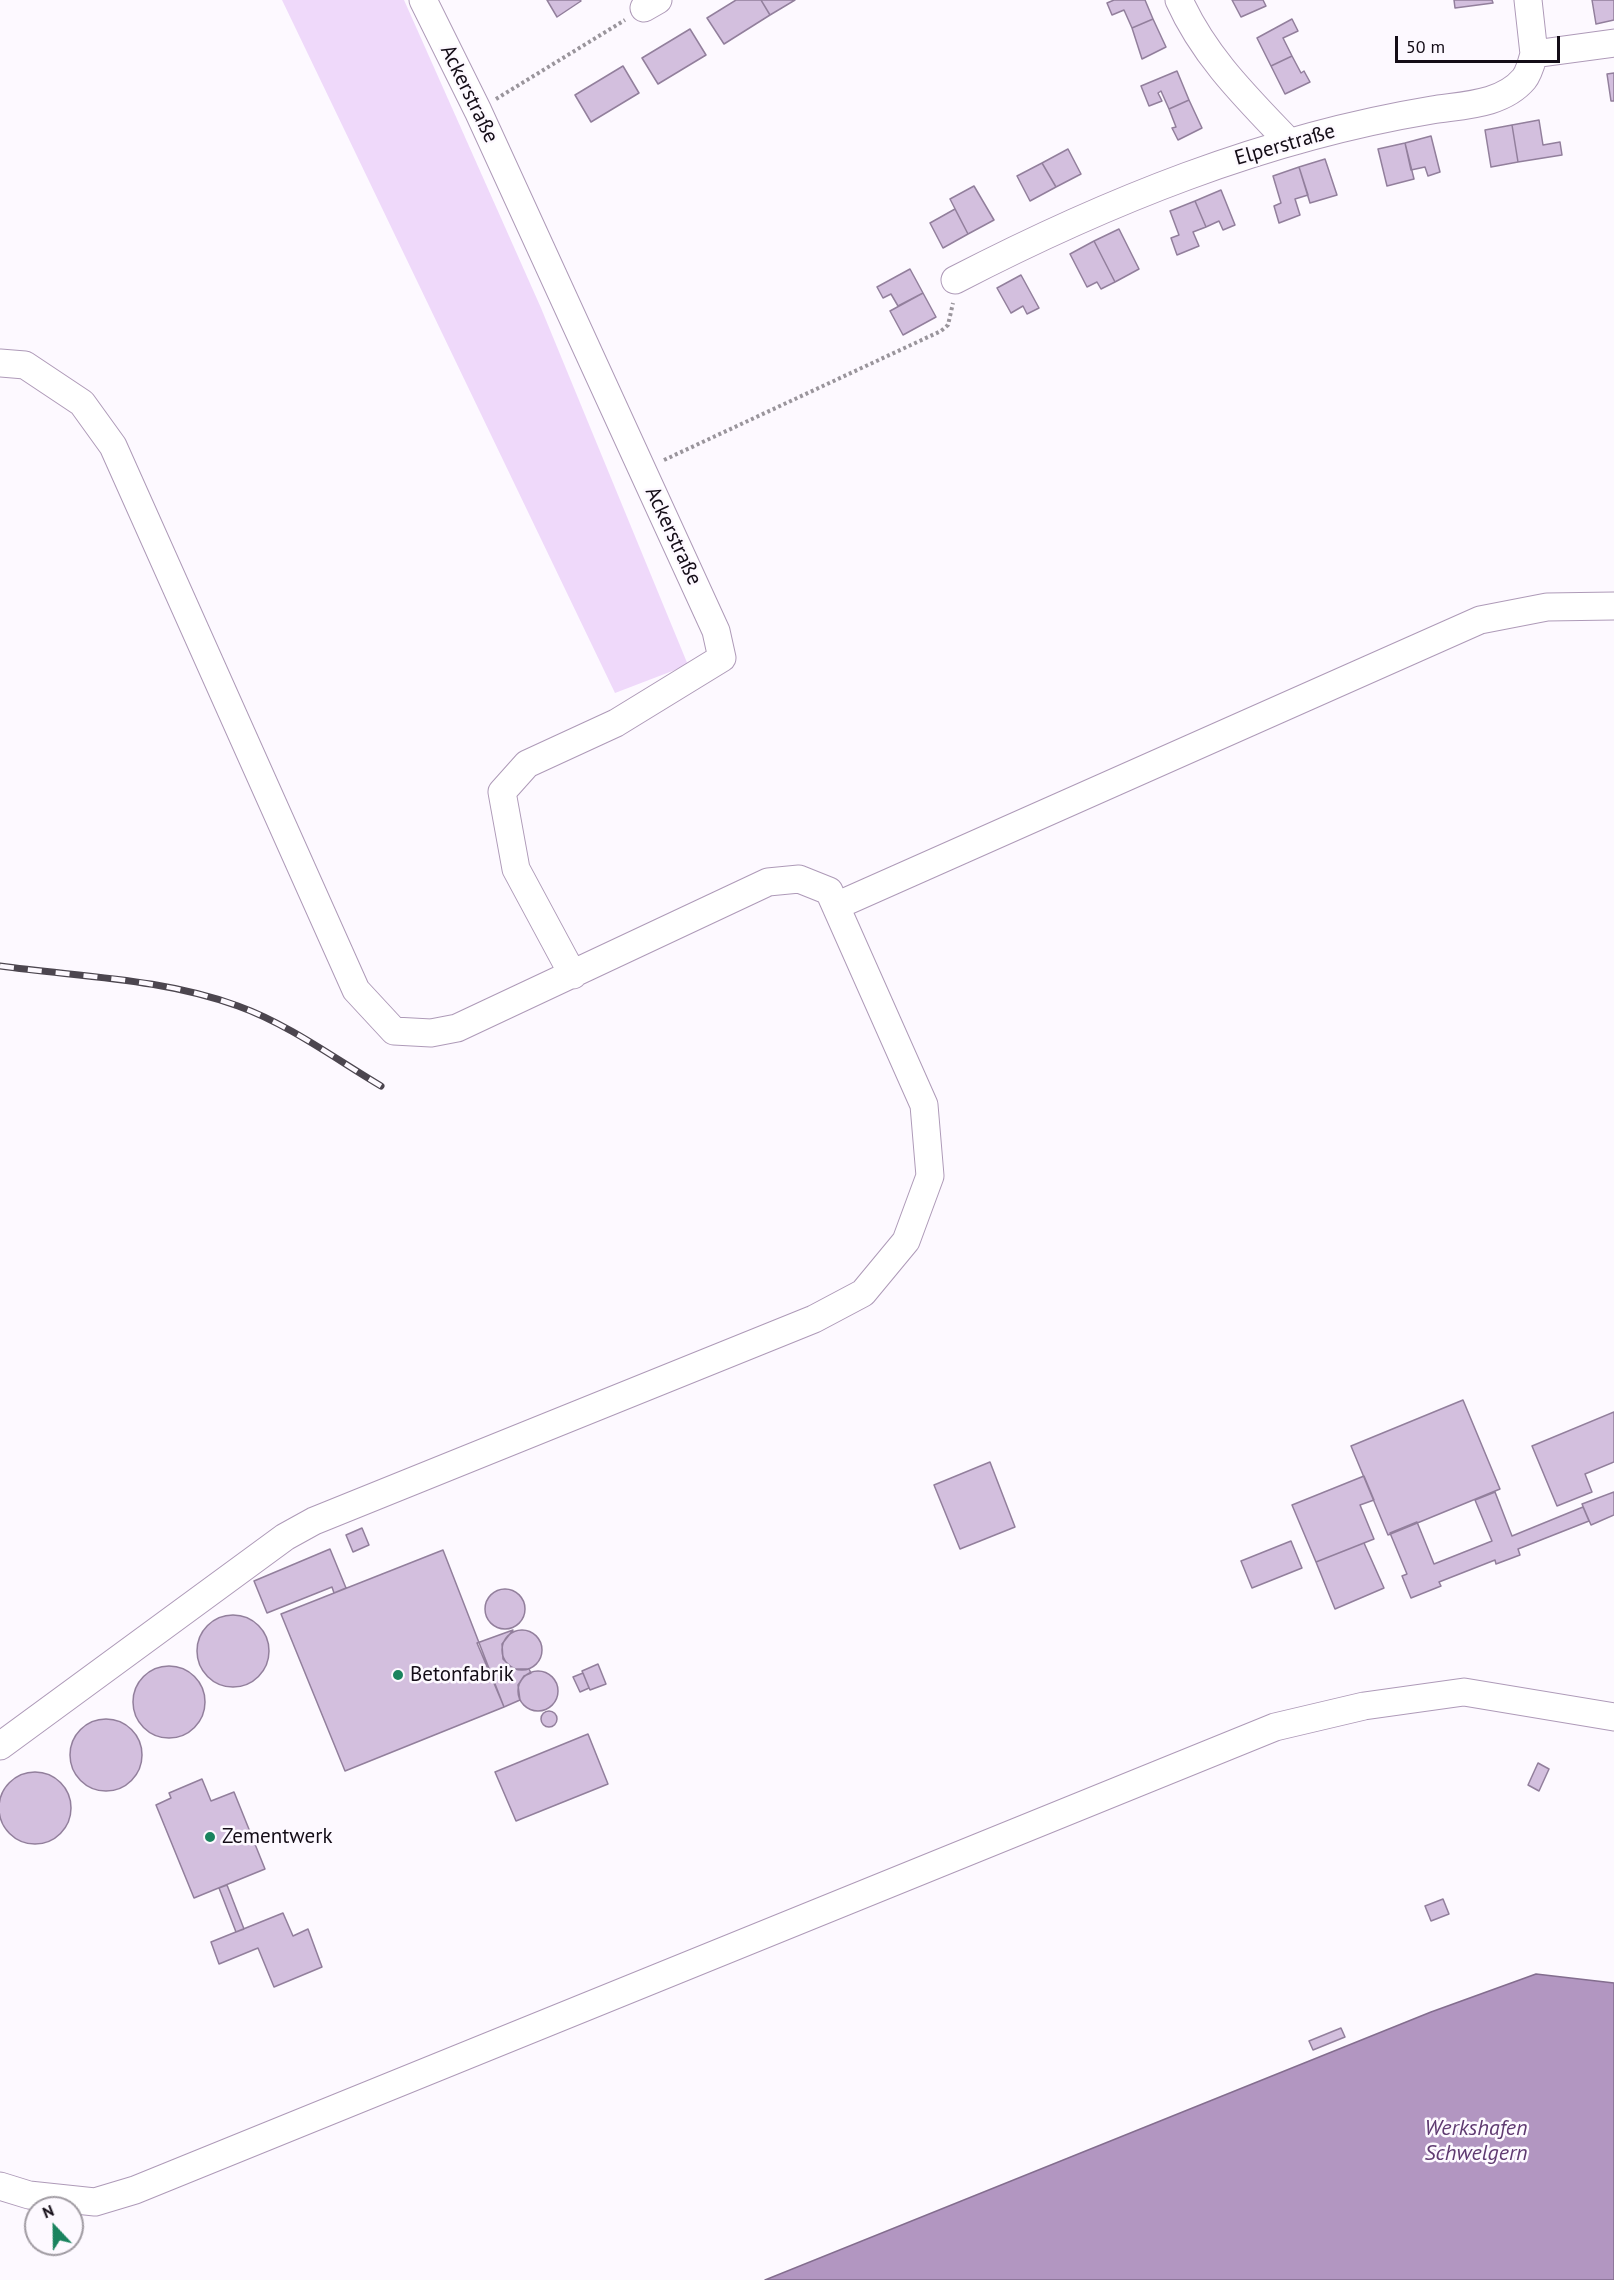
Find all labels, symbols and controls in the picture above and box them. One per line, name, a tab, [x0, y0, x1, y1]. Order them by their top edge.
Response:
scale bar	[1398, 24, 1563, 62]
text: 50 m	[1406, 35, 1445, 58]
street label: Ackerstraße	[435, 41, 503, 147]
street label: Elperstraße	[1232, 119, 1338, 171]
street label: Ackerstraße	[639, 483, 707, 589]
place label: Betonfabrik	[410, 1662, 514, 1688]
marker: Betonfabrik	[391, 1668, 405, 1682]
place label: Zementwerk	[222, 1824, 332, 1850]
marker: Zementwerk	[203, 1830, 217, 1844]
water label: Werkshafen Schwelgern	[1424, 2116, 1528, 2168]
north arrow	[24, 2196, 84, 2256]
text: N	[39, 2200, 57, 2222]

